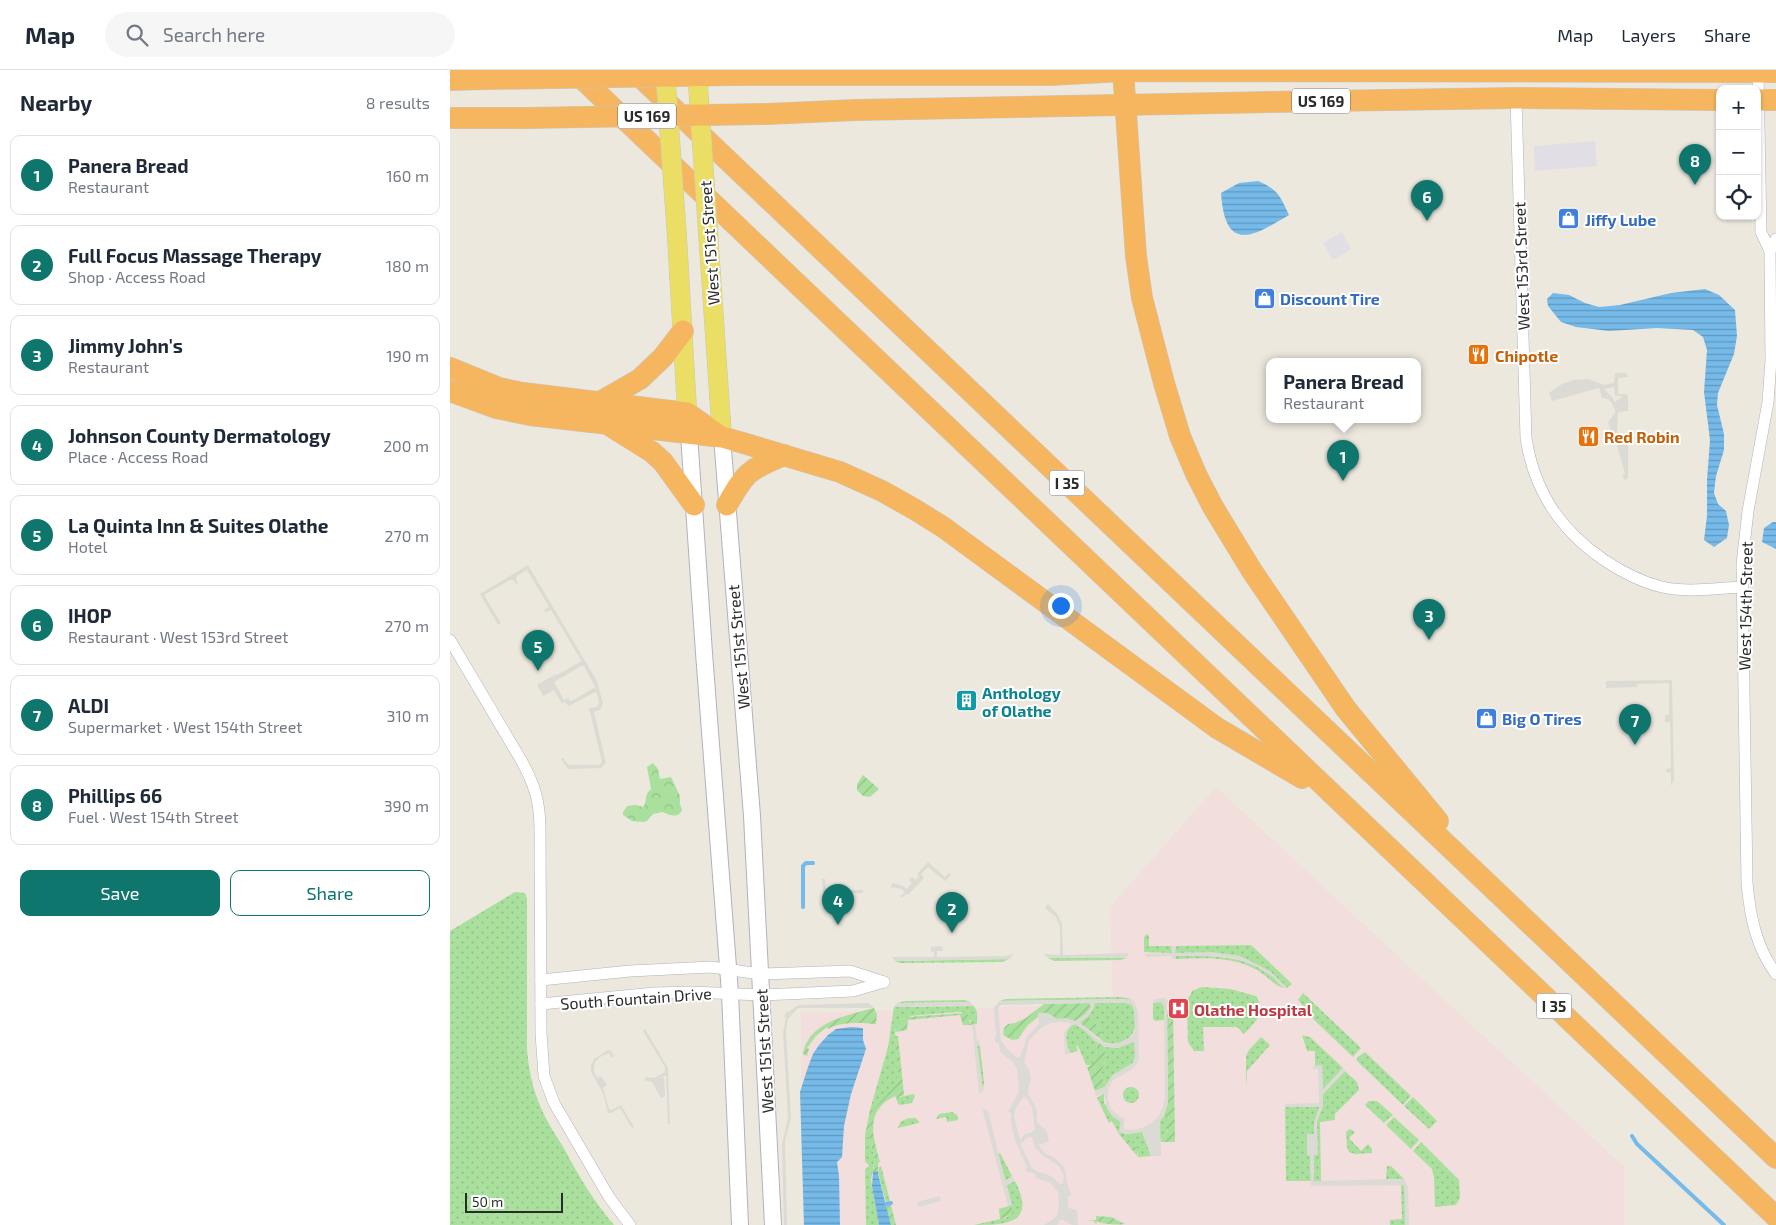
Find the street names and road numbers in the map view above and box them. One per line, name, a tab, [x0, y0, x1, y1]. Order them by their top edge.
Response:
road number: US 169	[1292, 88, 1350, 114]
road number: US 169	[618, 104, 676, 128]
street label: West 151st Street	[695, 180, 723, 306]
street label: West 153rd Street	[1509, 201, 1533, 331]
road number: I 35	[1050, 470, 1084, 496]
street label: West 154th Street	[1734, 541, 1756, 671]
street label: West 151st Street	[723, 584, 753, 710]
street label: South Fountain Drive	[560, 983, 712, 1013]
street label: West 151st Street	[751, 988, 777, 1114]
road number: I 35	[1536, 994, 1572, 1018]

